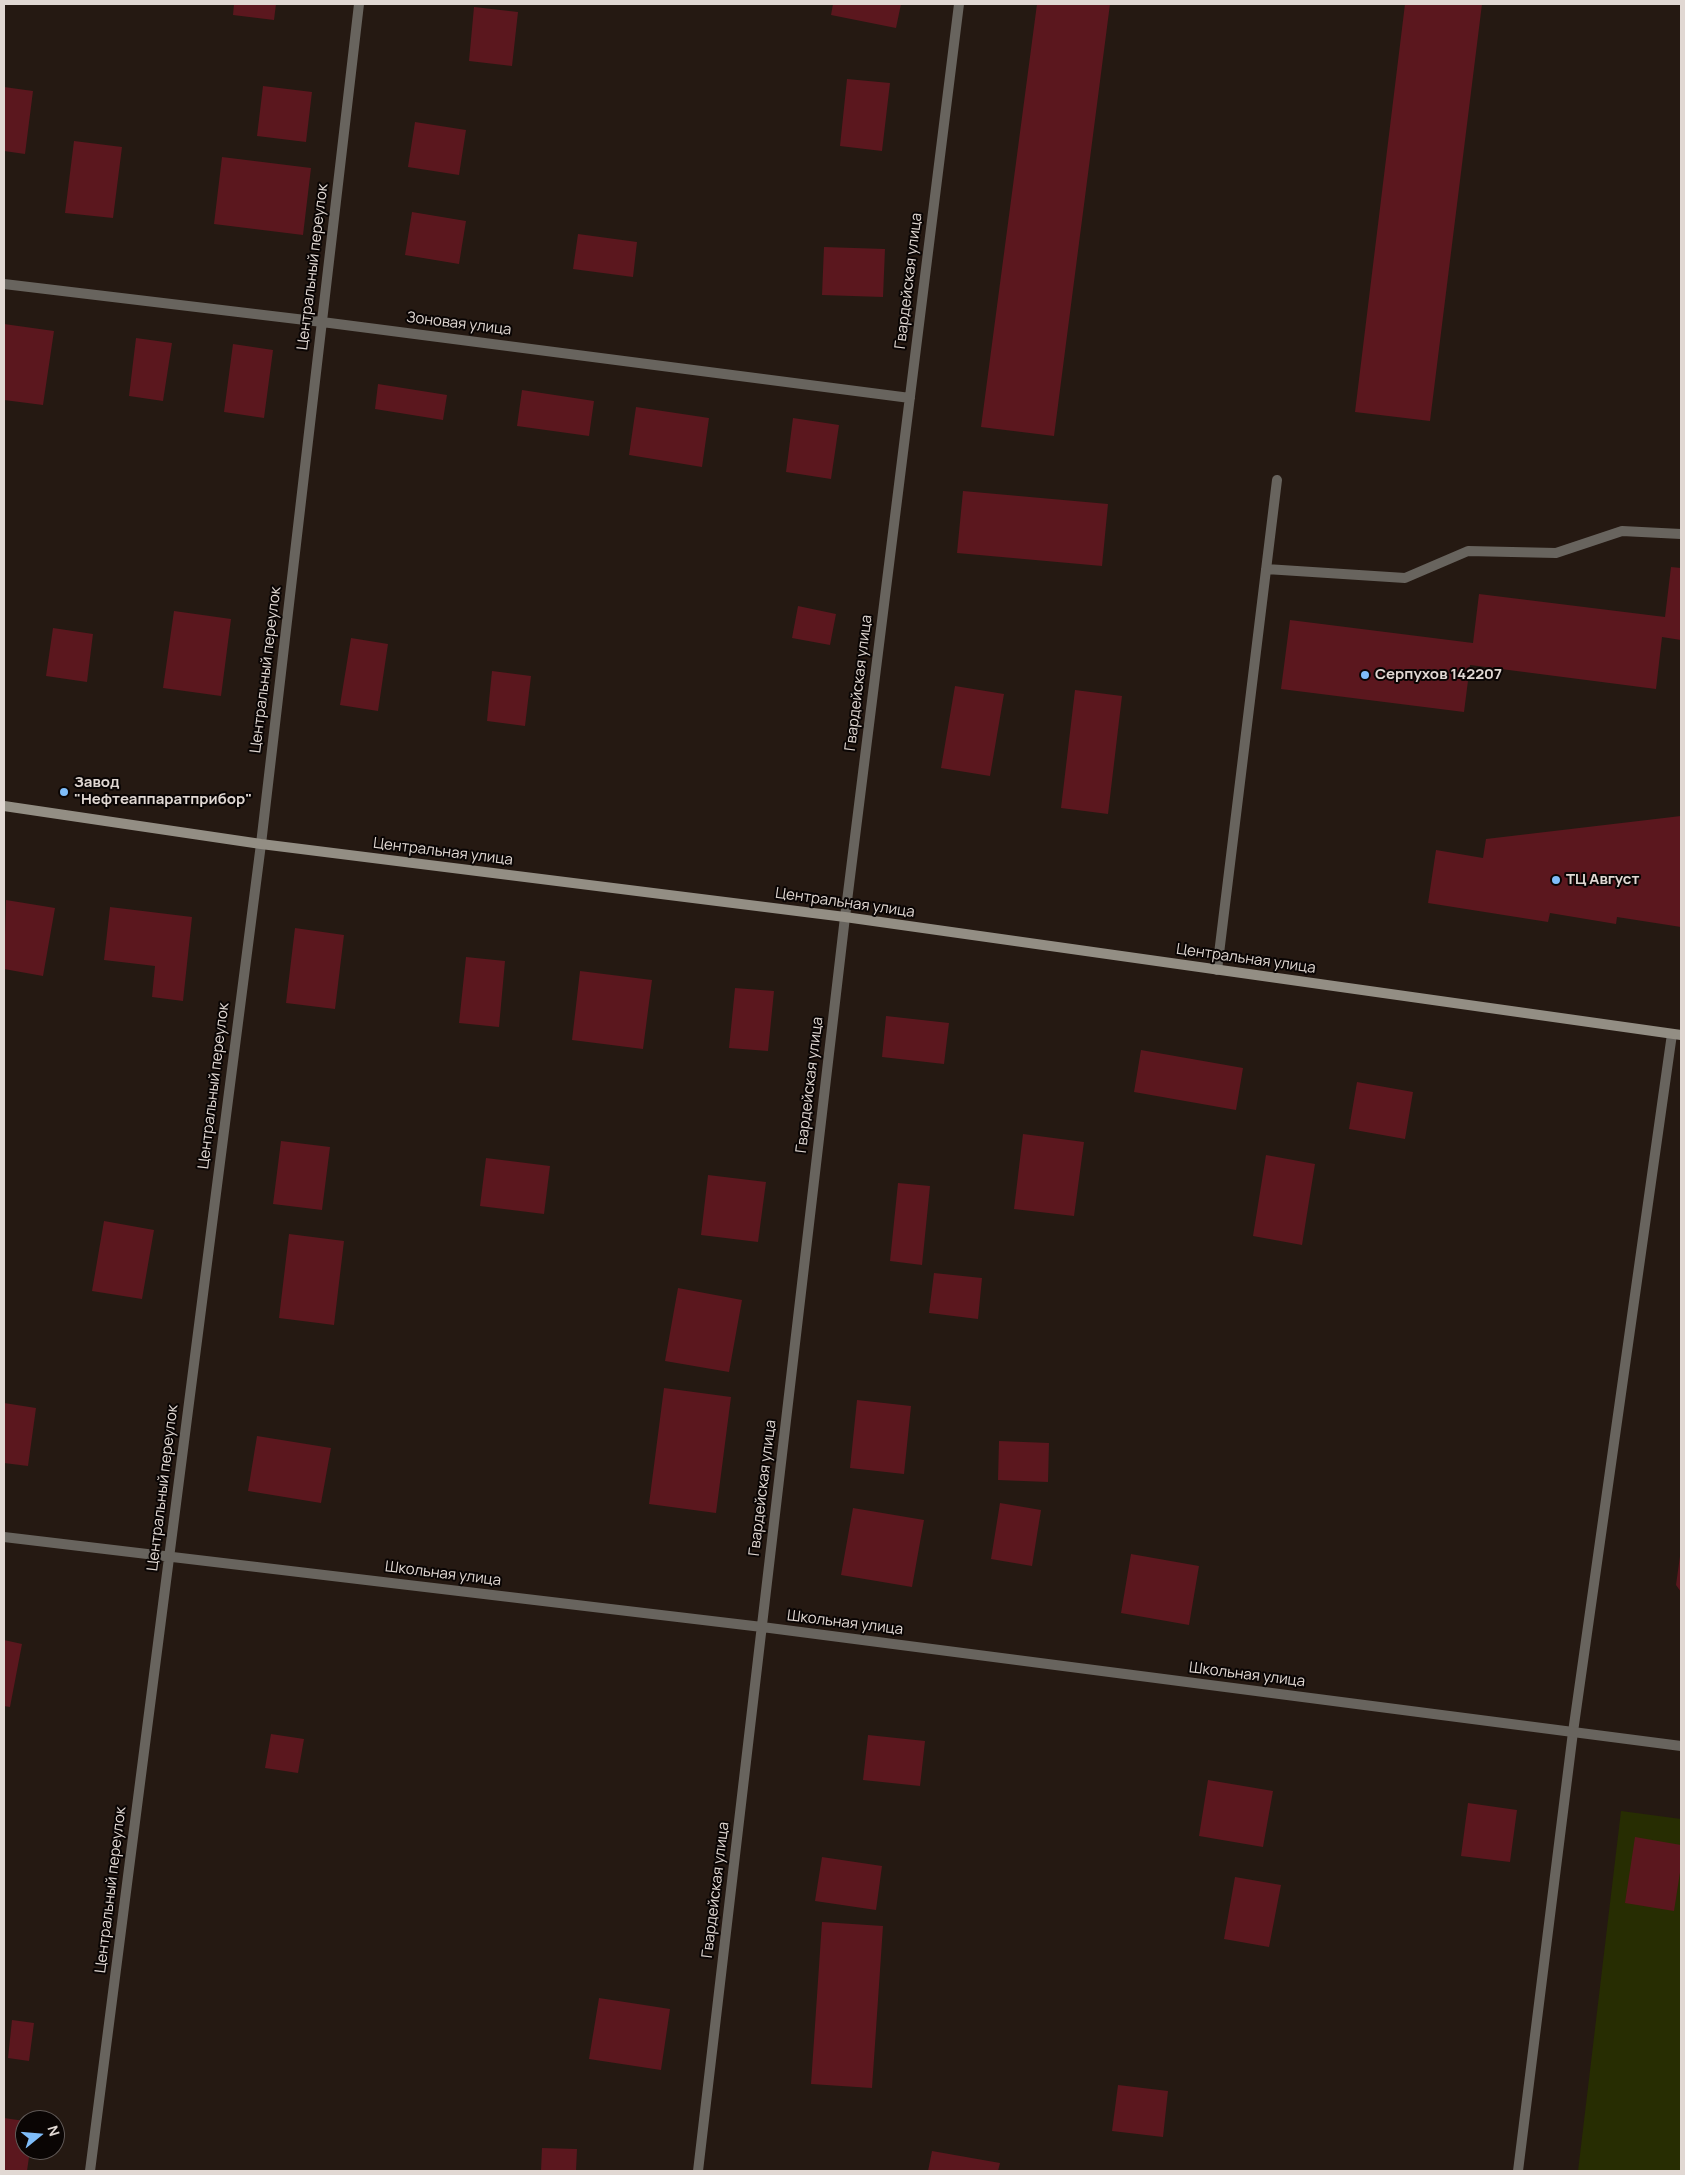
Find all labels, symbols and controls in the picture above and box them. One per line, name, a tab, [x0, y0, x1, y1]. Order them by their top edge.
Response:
street label: Центральный переулок	[294, 183, 332, 351]
street label: Гвардейская улица	[892, 212, 926, 350]
street label: Зоновая улица	[406, 309, 512, 339]
street label: Центральный переулок	[247, 586, 285, 754]
street label: Гвардейская улица	[842, 614, 876, 752]
place label: Серпухов 142207	[1375, 666, 1502, 684]
marker: Серпухов 142207	[1359, 669, 1371, 681]
place label: Завод "Нефтеаппаратприбор"	[74, 774, 252, 809]
marker: Завод "Нефтеаппаратприбор"	[58, 786, 70, 798]
street label: Центральная улица	[372, 835, 514, 869]
place label: ТЦ Август	[1566, 871, 1639, 889]
marker: ТЦ Август	[1550, 874, 1562, 886]
street label: Центральная улица	[774, 884, 916, 922]
street label: Центральная улица	[1175, 940, 1317, 978]
street label: Центральный переулок	[195, 1002, 233, 1170]
street label: Гвардейская улица	[793, 1016, 827, 1154]
street label: Центральный переулок	[144, 1404, 182, 1572]
street label: Гвардейская улица	[746, 1419, 780, 1557]
street label: Школьная улица	[384, 1558, 502, 1590]
street label: Школьная улица	[786, 1607, 904, 1639]
street label: Школьная улица	[1188, 1659, 1306, 1691]
street label: Центральный переулок	[92, 1806, 130, 1974]
street label: Гвардейская улица	[699, 1821, 733, 1959]
north arrow	[15, 2110, 65, 2160]
text: N	[43, 2123, 64, 2138]

